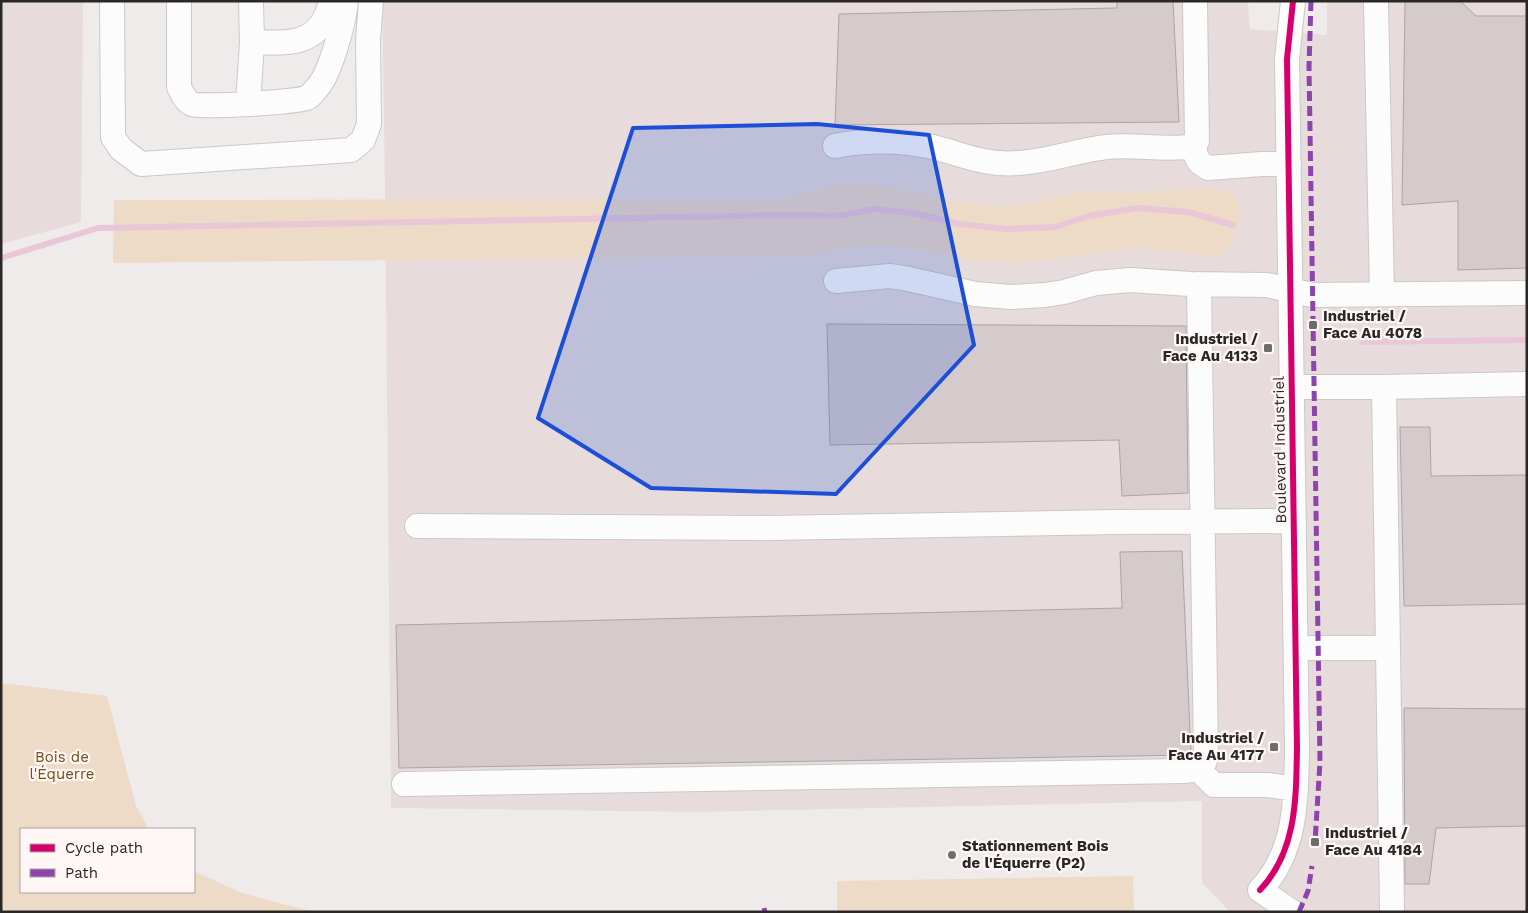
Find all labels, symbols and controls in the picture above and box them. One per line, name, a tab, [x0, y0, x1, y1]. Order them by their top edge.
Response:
place label: Industriel / Face Au 4078	[1323, 307, 1422, 342]
marker: Industriel / Face Au 4078	[1307, 319, 1319, 331]
place label: Industriel / Face Au 4133	[1162, 330, 1258, 365]
marker: Industriel / Face Au 4133	[1262, 342, 1274, 354]
street label: Boulevard Industriel	[1270, 376, 1290, 524]
place label: Industriel / Face Au 4177	[1168, 729, 1264, 764]
marker: Industriel / Face Au 4177	[1268, 741, 1280, 753]
park label: Bois de l'Équerre	[29, 748, 95, 783]
place label: Industriel / Face Au 4184	[1325, 824, 1422, 859]
legend	[20, 828, 195, 893]
marker: Industriel / Face Au 4184	[1309, 836, 1321, 848]
place label: Stationnement Bois de l'Équerre (P2)	[962, 837, 1108, 872]
text: Cycle path	[65, 839, 143, 857]
marker: Stationnement Bois de l'Équerre (P2)	[946, 849, 958, 861]
text: Path	[65, 864, 98, 882]

